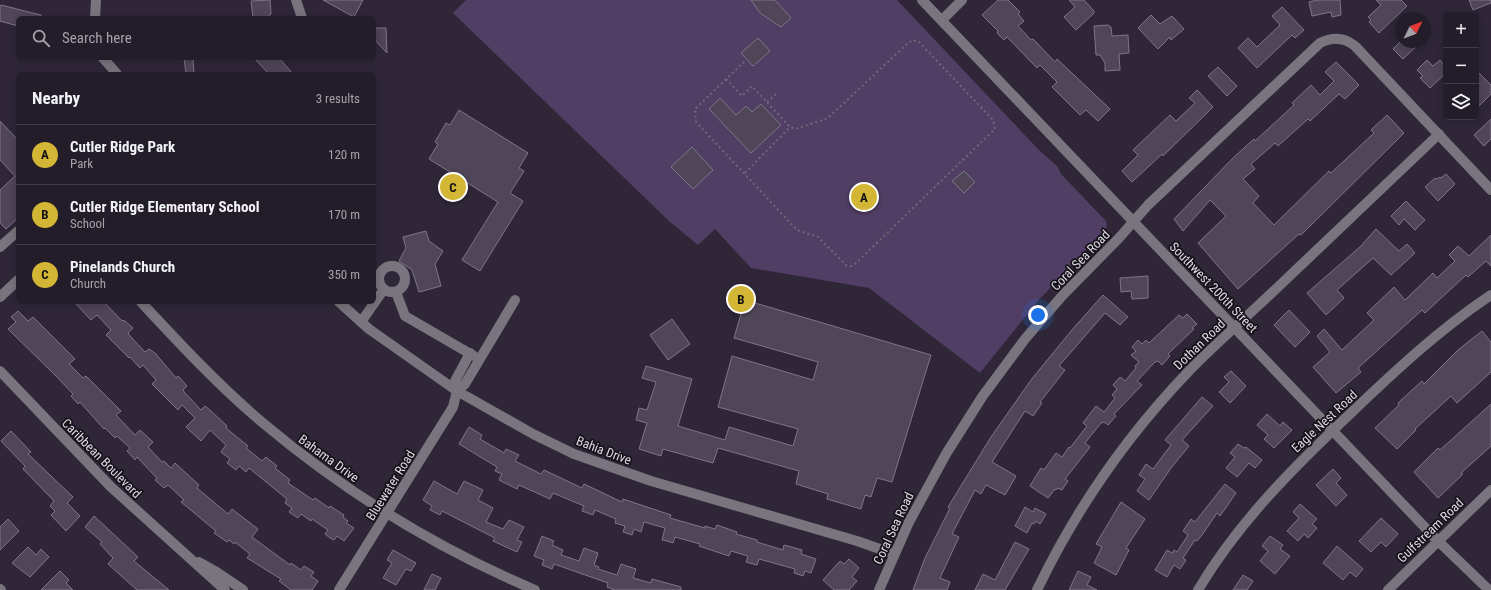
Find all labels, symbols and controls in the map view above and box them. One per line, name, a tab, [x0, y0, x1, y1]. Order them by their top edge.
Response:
north arrow	[1395, 12, 1431, 48]
map controls	[1443, 12, 1479, 120]
button: +	[1443, 12, 1479, 48]
search box	[16, 16, 376, 60]
icon: search	[30, 27, 52, 49]
text: Search here	[62, 29, 132, 47]
button: −	[1443, 48, 1479, 84]
button: layers	[1443, 84, 1479, 120]
text: Nearby	[32, 88, 80, 108]
text: 3 results	[316, 91, 360, 106]
text: Cutler Ridge Park	[70, 138, 175, 156]
text: A	[41, 147, 49, 162]
text: 120 m	[328, 147, 360, 162]
text: Park	[70, 156, 93, 171]
pin: C	[440, 172, 466, 202]
pin: A	[851, 182, 877, 212]
text: Cutler Ridge Elementary School	[70, 198, 260, 216]
text: B	[41, 207, 49, 222]
text: 170 m	[328, 207, 360, 222]
text: School	[70, 216, 105, 231]
street label: Coral Sea Road	[1048, 227, 1113, 294]
street label: Southwest 200th Street	[1167, 239, 1261, 336]
text: Pinelands Church	[70, 258, 175, 276]
text: C	[41, 267, 49, 282]
text: 350 m	[328, 267, 360, 282]
text: Church	[70, 276, 106, 291]
pin: B	[728, 284, 754, 314]
your location	[1028, 305, 1048, 325]
street label: Dothan Road	[1171, 316, 1228, 373]
street label: Eagle Nest Road	[1288, 387, 1360, 456]
street label: Caribbean Boulevard	[59, 416, 144, 501]
street label: Bahama Drive	[296, 432, 362, 485]
street label: Bahia Drive	[574, 433, 633, 468]
street label: Bluewater Road	[363, 447, 418, 523]
street label: Coral Sea Road	[870, 490, 917, 567]
street label: Gulfstream Road	[1394, 495, 1466, 566]

